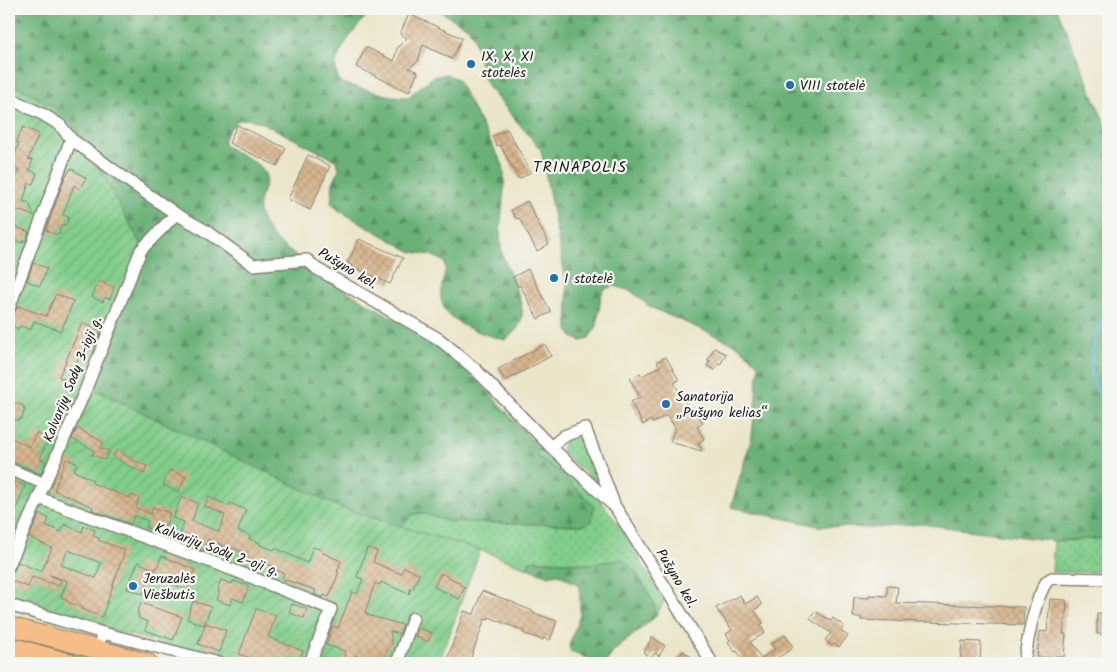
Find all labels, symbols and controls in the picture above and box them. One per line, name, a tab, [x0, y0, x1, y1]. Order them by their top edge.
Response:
place label: IX, X, XI stotelės	[481, 46, 534, 84]
marker: IX, X, XI stotelės	[465, 58, 477, 70]
place label: VIII stotelė	[800, 75, 865, 97]
marker: VIII stotelė	[784, 79, 796, 91]
district label: TRINAPOLIS	[533, 155, 627, 180]
street label: Pušyno kel.	[314, 242, 381, 295]
place label: I stotelė	[564, 268, 613, 290]
marker: I stotelė	[548, 272, 560, 284]
street label: Kalvarijų Sodų 3-ioji g.	[38, 313, 108, 446]
place label: Sanatorija „Pušyno kelias“	[676, 386, 768, 424]
marker: Sanatorija „Pušyno kelias“	[660, 398, 672, 410]
street label: Kalvarijų Sodų 2-oji g.	[151, 517, 282, 583]
street label: Pušyno kel.	[650, 545, 703, 612]
place label: Jeruzalės Viešbutis	[143, 568, 196, 606]
marker: Jeruzalės Viešbutis	[127, 580, 139, 592]

